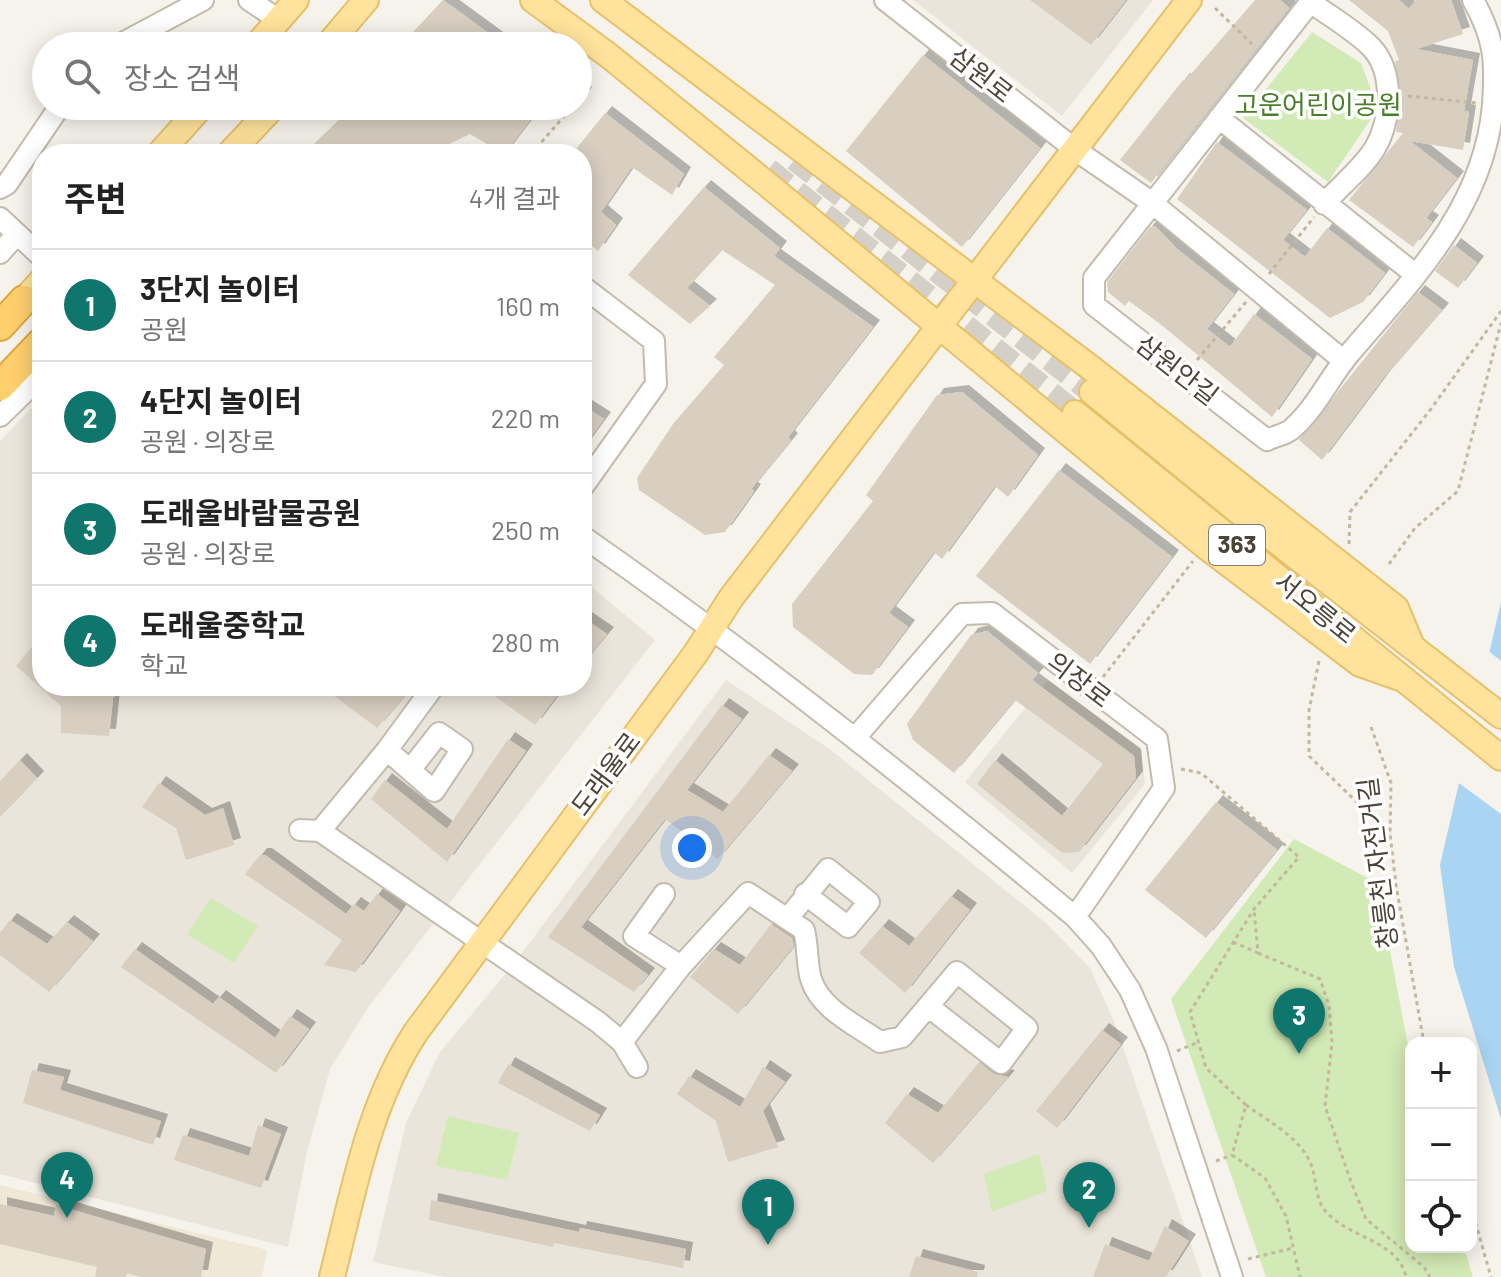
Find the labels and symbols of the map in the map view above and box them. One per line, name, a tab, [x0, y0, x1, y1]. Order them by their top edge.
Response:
street label: 삼원로	[944, 40, 1020, 108]
park label: 고운어린이공원	[1234, 88, 1402, 119]
street label: 삼원안길	[1131, 327, 1225, 410]
road number: 363	[1209, 525, 1265, 565]
street label: 서오릉로	[1269, 565, 1363, 649]
street label: 의장로	[1042, 645, 1118, 713]
street label: 도래울로	[564, 726, 646, 821]
street label: 창릉천 자전거길	[1351, 776, 1402, 951]
your location	[672, 828, 712, 868]
pin: 3	[1273, 988, 1325, 1054]
pin: 4	[41, 1152, 93, 1218]
pin: 2	[1063, 1162, 1115, 1228]
pin: 1	[742, 1179, 794, 1245]

